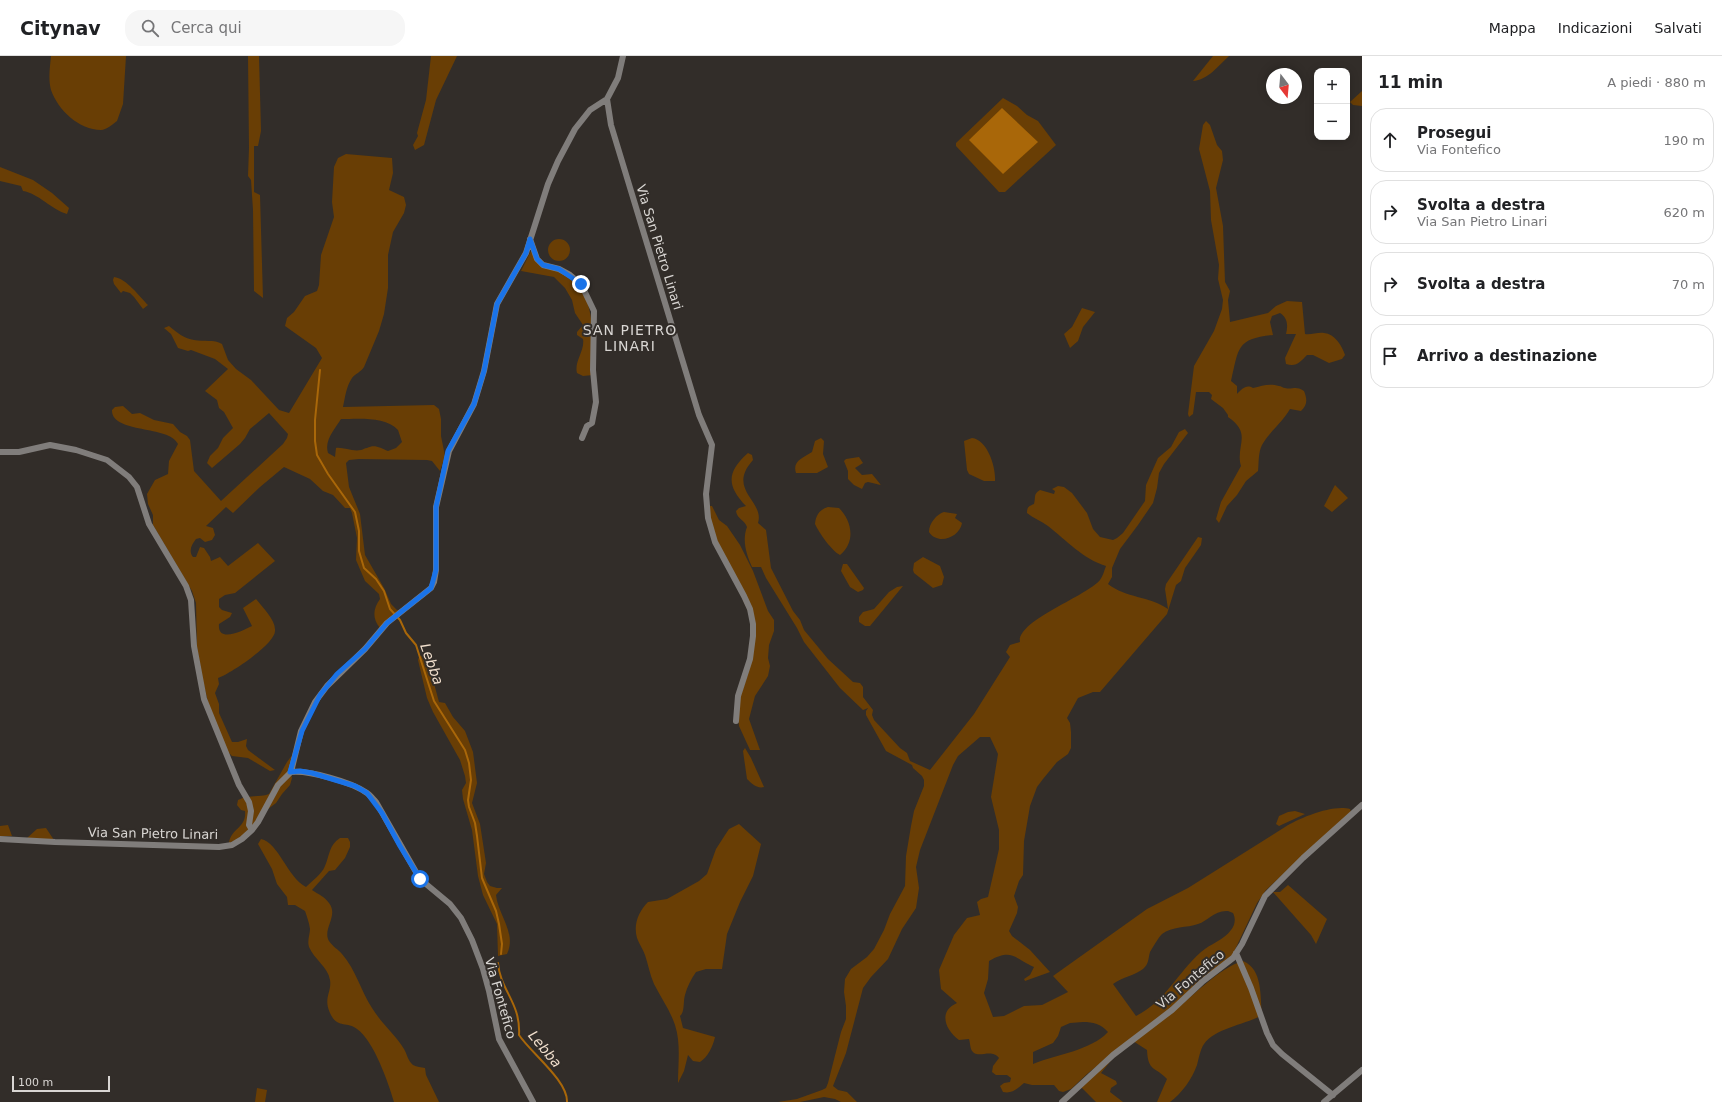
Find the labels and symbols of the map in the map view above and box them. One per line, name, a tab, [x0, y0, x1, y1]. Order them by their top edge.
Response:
north arrow	[1266, 68, 1302, 104]
street label: Via San Pietro Linari	[633, 183, 686, 312]
route end	[572, 275, 590, 293]
district label: SAN PIETRO LINARI	[583, 322, 677, 354]
water label: Lebba	[417, 641, 447, 687]
street label: Via San Pietro Linari	[88, 825, 218, 842]
route start	[411, 870, 429, 888]
street label: Via Fontefico	[1153, 947, 1227, 1012]
street label: Via Fontefico	[482, 956, 519, 1041]
water label: Lebba	[525, 1027, 565, 1071]
scale bar	[12, 1074, 110, 1093]

